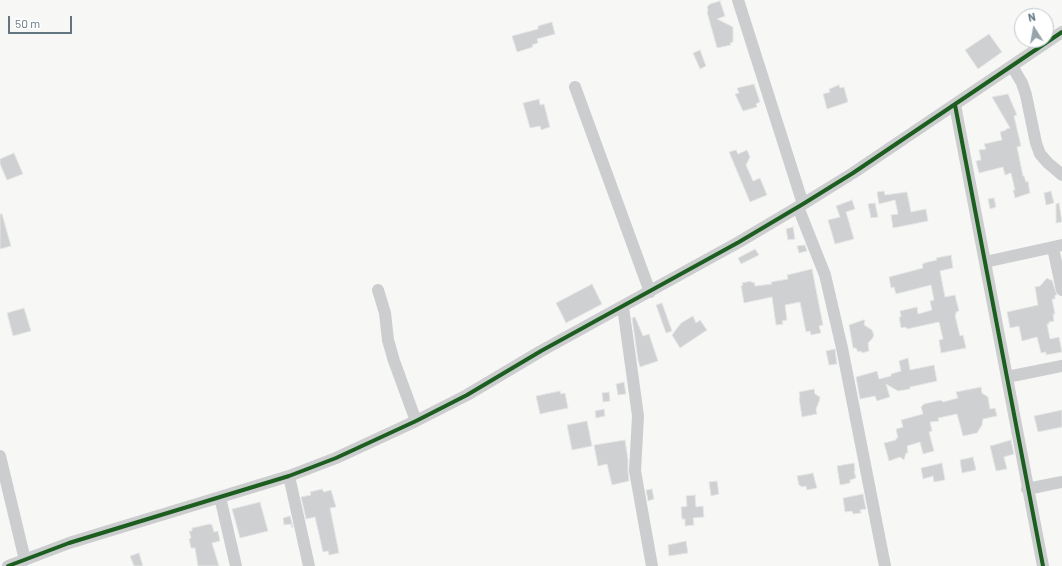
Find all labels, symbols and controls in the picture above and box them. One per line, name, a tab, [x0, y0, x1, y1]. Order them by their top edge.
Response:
scale bar	[10, 8, 74, 34]
north arrow	[1014, 8, 1054, 48]
text: N	[1027, 10, 1037, 24]
text: 50 m	[15, 16, 40, 30]

